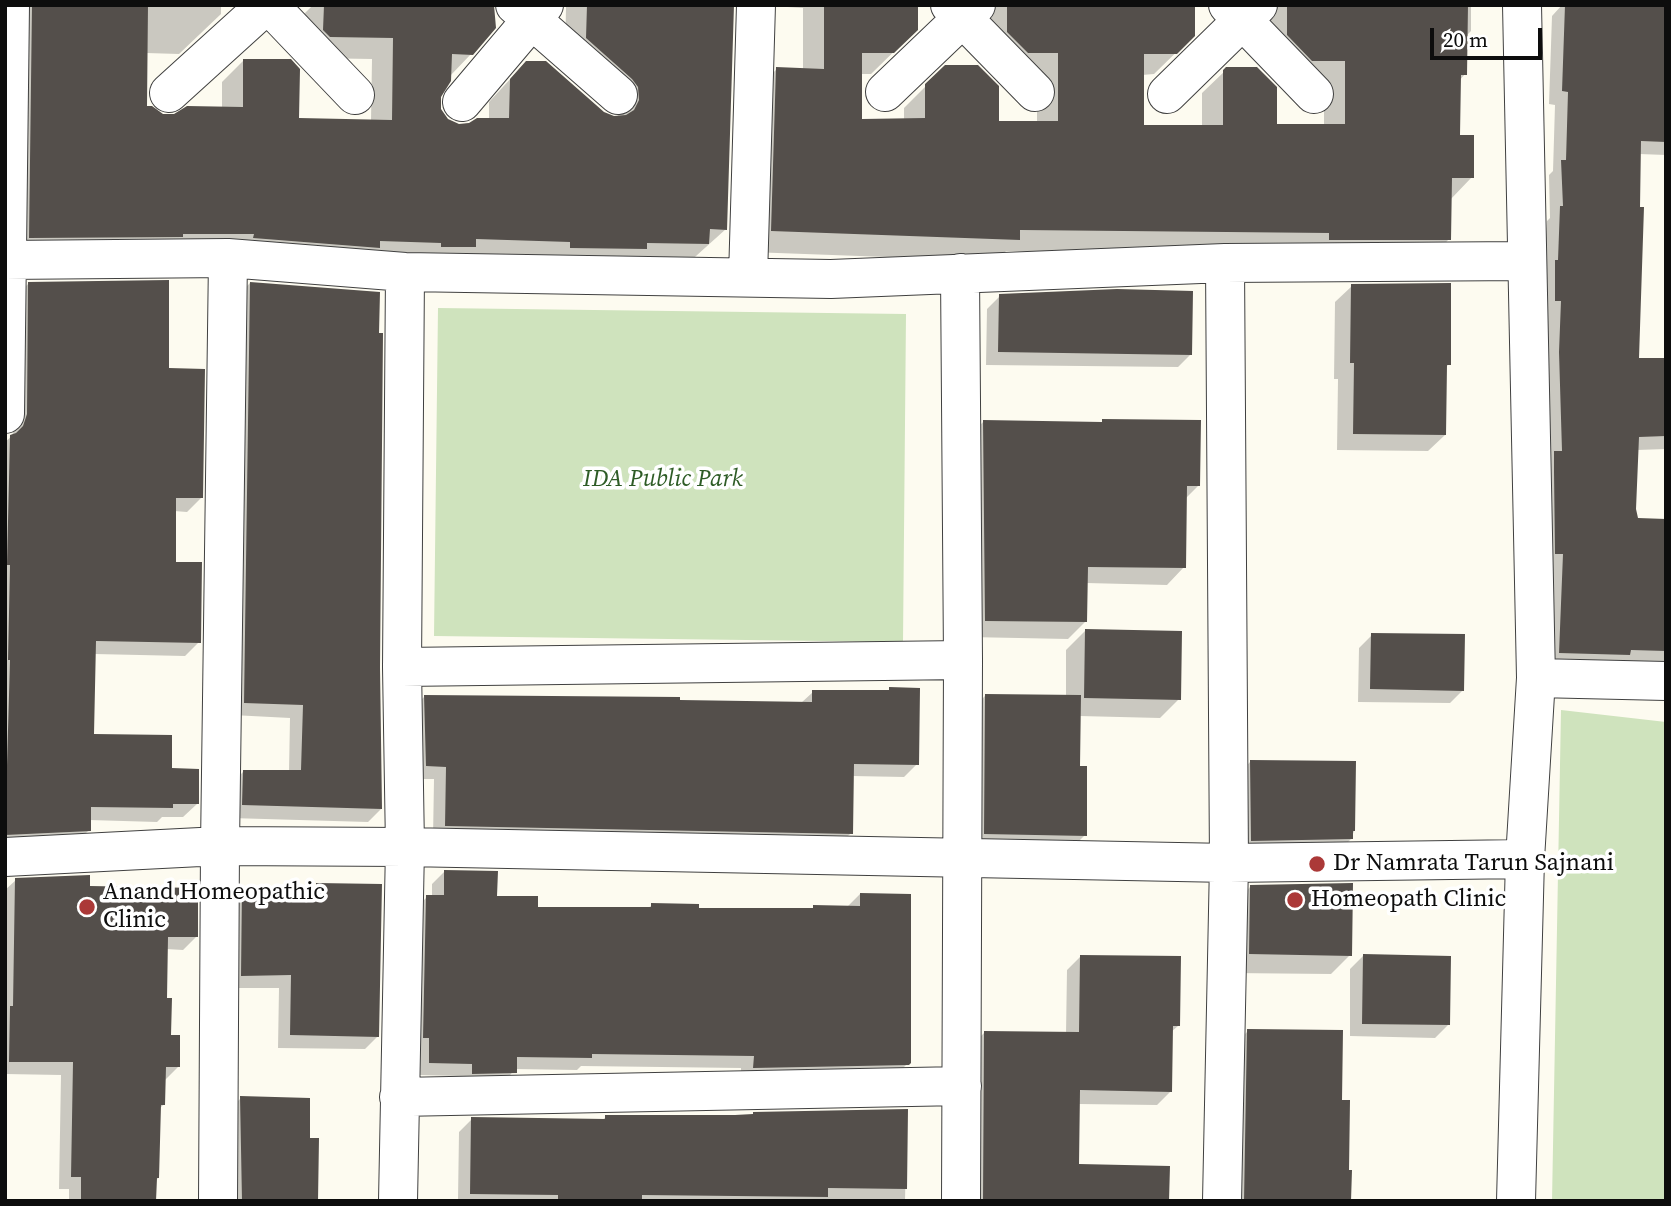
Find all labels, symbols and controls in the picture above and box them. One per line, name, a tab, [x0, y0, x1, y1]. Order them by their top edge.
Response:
scale bar	[1433, 14, 1545, 58]
text: 20 m	[1443, 25, 1488, 54]
park label: IDA Public Park	[583, 466, 743, 494]
place label: Dr Namrata Tarun Sajnani	[1333, 850, 1614, 878]
marker: Dr Namrata Tarun Sajnani	[1307, 854, 1327, 874]
place label: Anand Homeopathic Clinic	[103, 879, 325, 935]
place label: Homeopath Clinic	[1311, 886, 1506, 914]
marker: Homeopath Clinic	[1285, 890, 1305, 910]
marker: Anand Homeopathic Clinic	[77, 897, 97, 917]

